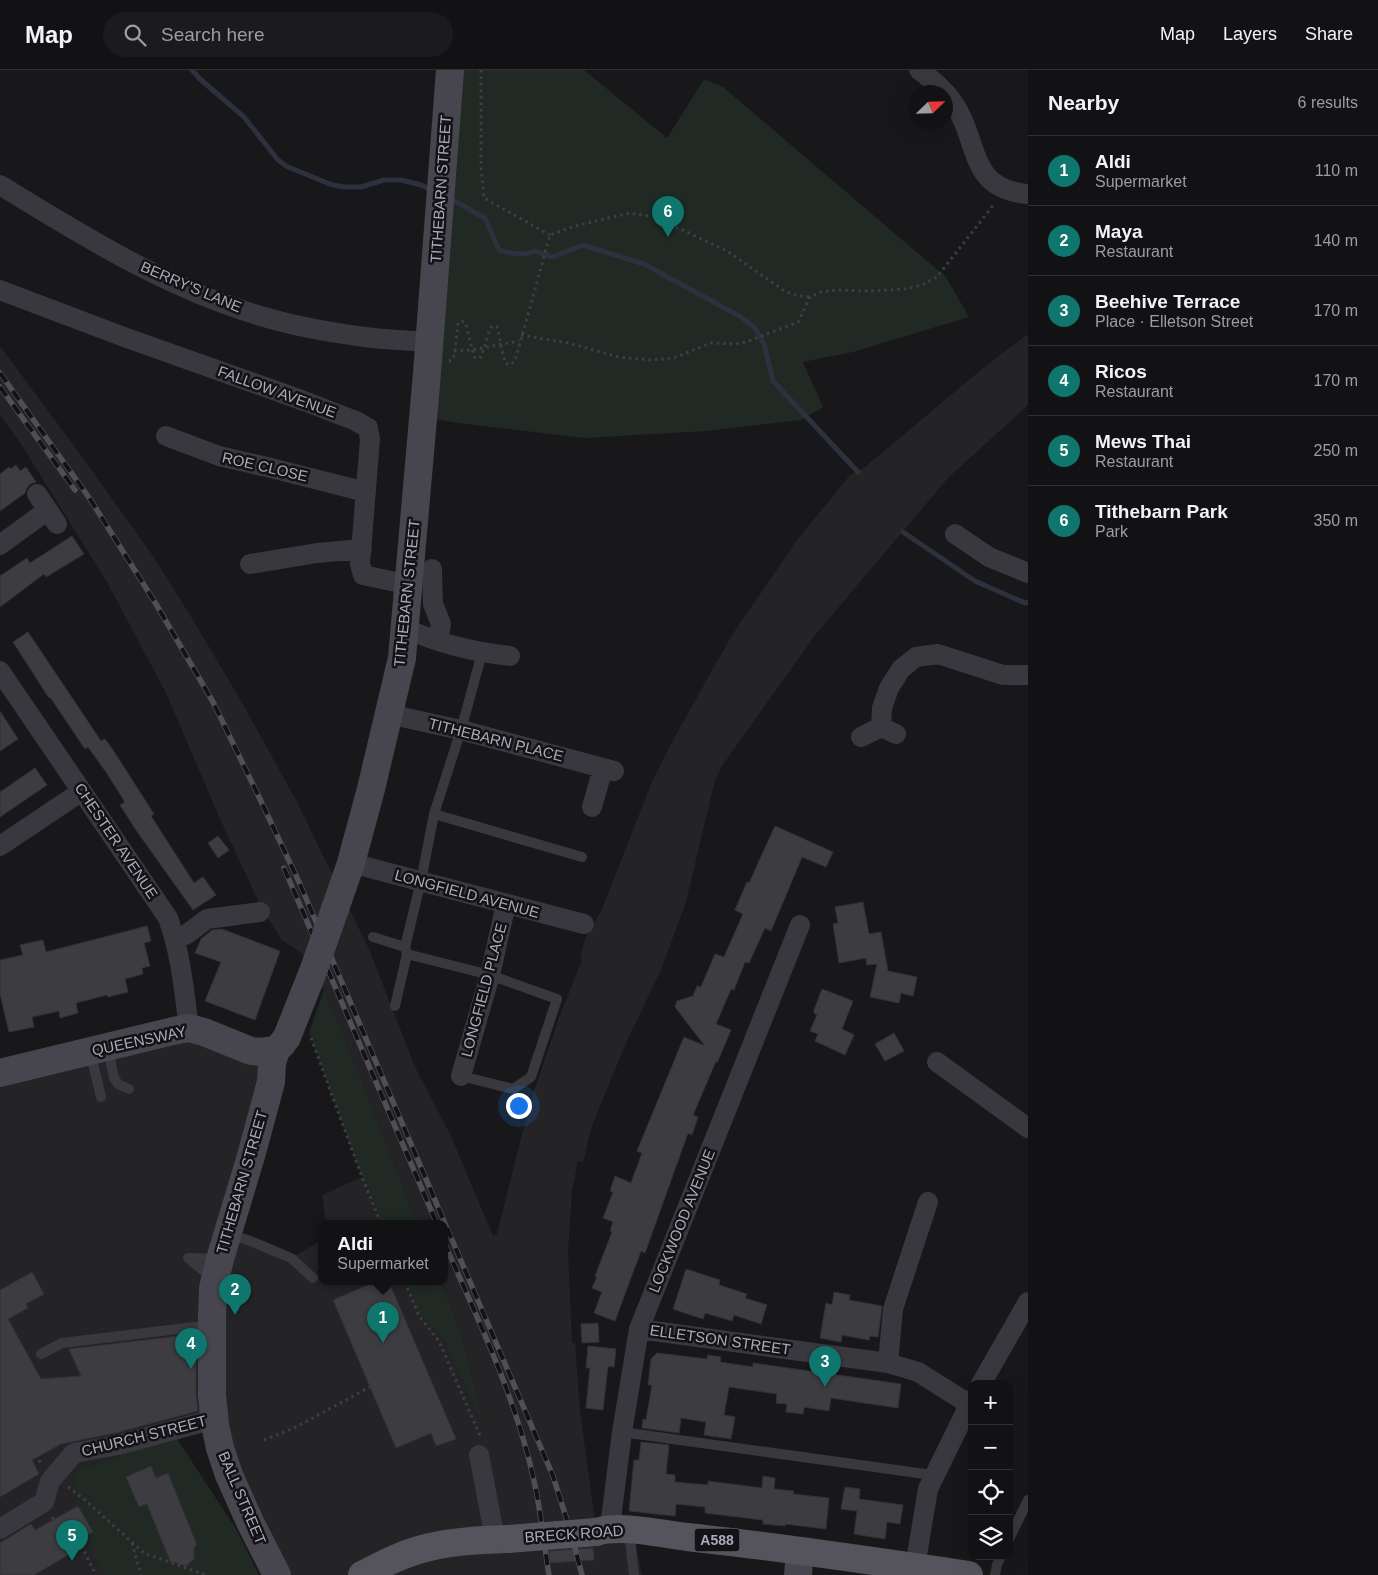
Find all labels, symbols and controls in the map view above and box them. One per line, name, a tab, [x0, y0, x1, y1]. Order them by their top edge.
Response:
search box	[103, 12, 453, 57]
text: Map	[25, 21, 73, 48]
icon: search	[121, 21, 149, 49]
text: Search here	[161, 24, 265, 45]
text: Map	[1160, 24, 1195, 44]
text: Layers	[1223, 24, 1277, 44]
text: Share	[1305, 24, 1353, 44]
north arrow	[908, 85, 953, 130]
text: Nearby	[1048, 91, 1119, 114]
text: 6 results	[1298, 94, 1358, 111]
street label: TITHEBARN STREET	[427, 114, 454, 264]
text: Aldi	[1095, 151, 1131, 172]
text: 1	[1060, 162, 1068, 179]
text: 110 m	[1315, 162, 1358, 179]
text: Supermarket	[1095, 173, 1187, 190]
pin: 6	[652, 196, 684, 237]
text: Maya	[1095, 221, 1143, 242]
text: 2	[1060, 232, 1068, 249]
text: 140 m	[1314, 232, 1358, 249]
text: Restaurant	[1095, 243, 1173, 260]
street label: BERRY'S LANE	[138, 258, 244, 315]
text: Beehive Terrace	[1095, 291, 1240, 312]
text: 3	[1060, 302, 1068, 319]
text: 170 m	[1314, 302, 1358, 319]
text: Place · Elletson Street	[1095, 313, 1253, 330]
text: Ricos	[1095, 361, 1147, 382]
street label: FALLOW AVENUE	[216, 362, 339, 421]
text: 4	[1060, 372, 1068, 389]
text: 170 m	[1314, 372, 1358, 389]
text: Restaurant	[1095, 383, 1173, 400]
text: Mews Thai	[1095, 431, 1191, 452]
text: 5	[1060, 442, 1068, 459]
text: 250 m	[1314, 442, 1358, 459]
street label: ROE CLOSE	[221, 448, 310, 485]
text: Restaurant	[1095, 453, 1173, 470]
text: Tithebarn Park	[1095, 501, 1228, 522]
text: 6	[1060, 512, 1068, 529]
text: 350 m	[1314, 512, 1358, 529]
street label: TITHEBARN STREET	[390, 518, 423, 668]
text: Park	[1095, 523, 1128, 540]
street label: TITHEBARN PLACE	[427, 715, 565, 765]
street label: CHESTER AVENUE	[71, 780, 161, 902]
street label: LONGFIELD AVENUE	[393, 866, 541, 921]
street label: LONGFIELD PLACE	[457, 921, 510, 1059]
street label: QUEENSWAY	[90, 1022, 188, 1059]
your location	[506, 1093, 532, 1119]
street label: TITHEBARN STREET	[213, 1108, 270, 1256]
street label: LOCKWOOD AVENUE	[645, 1147, 718, 1295]
popup	[318, 1220, 448, 1285]
text: Aldi	[337, 1233, 373, 1254]
text: Supermarket	[337, 1255, 429, 1272]
pin: 2	[219, 1274, 251, 1315]
pin: 1	[367, 1302, 399, 1343]
street label: ELLETSON STREET	[649, 1321, 791, 1358]
pin: 4	[175, 1328, 207, 1369]
pin: 3	[809, 1346, 841, 1387]
map controls	[968, 1380, 1013, 1560]
button: +	[968, 1380, 1013, 1425]
street label: CHURCH STREET	[80, 1412, 208, 1459]
button: −	[968, 1425, 1013, 1470]
street label: BALL STREET	[215, 1449, 270, 1547]
button: locate	[968, 1470, 1013, 1515]
button: layers	[968, 1515, 1013, 1560]
pin: 5	[56, 1520, 88, 1561]
street label: BRECK ROAD	[524, 1522, 624, 1545]
road number: A588	[694, 1528, 740, 1552]

